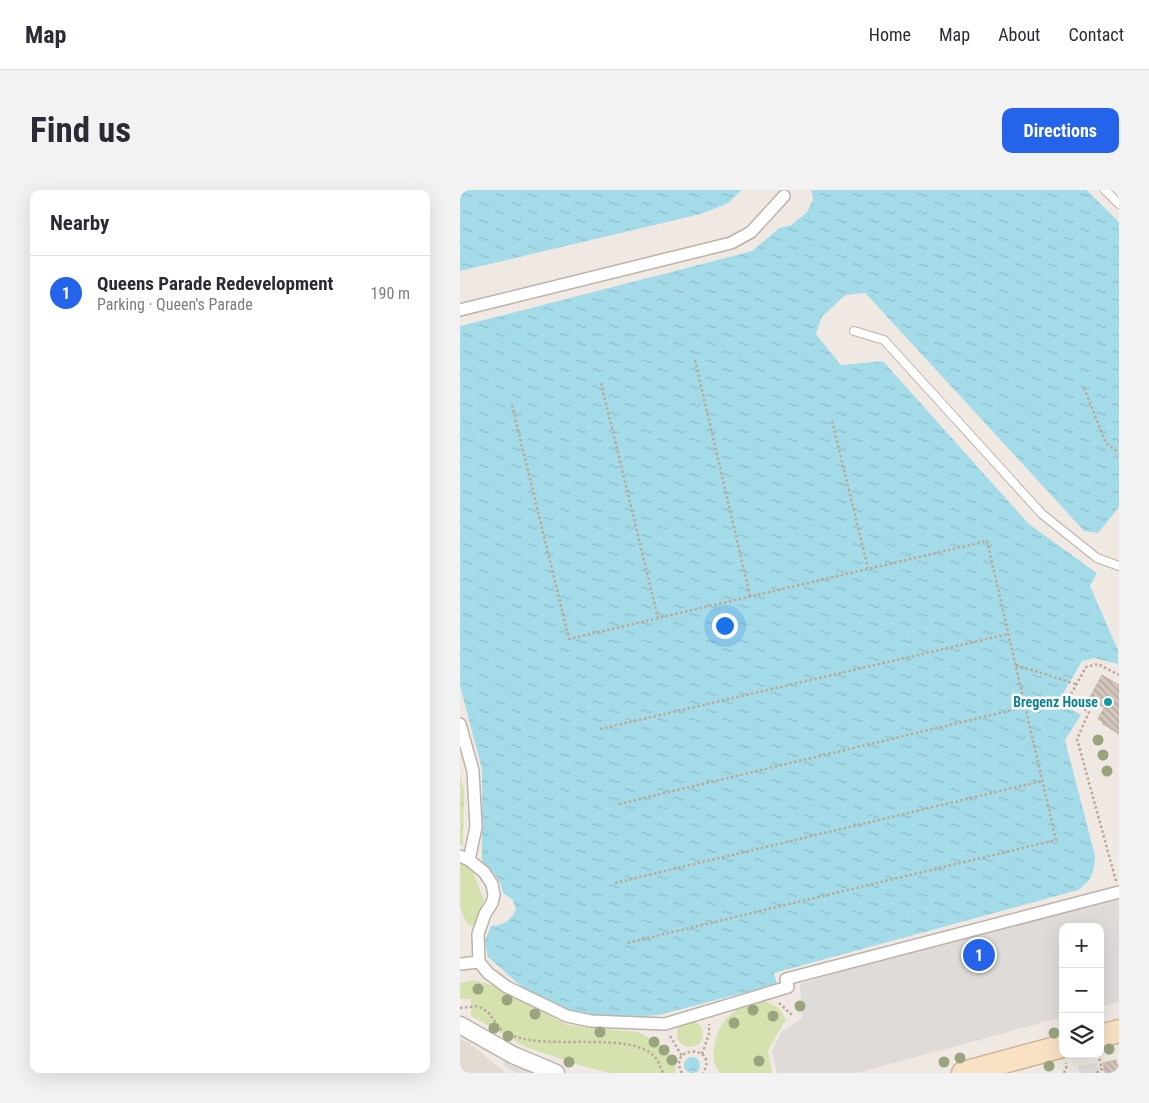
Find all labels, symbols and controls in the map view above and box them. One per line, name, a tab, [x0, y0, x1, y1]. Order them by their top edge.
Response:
text: Map	[25, 21, 66, 49]
text: Home	[869, 24, 911, 45]
text: Map	[939, 24, 970, 45]
text: About	[998, 24, 1040, 45]
text: Contact	[1068, 24, 1124, 45]
button: Directions	[1002, 108, 1119, 153]
text: Find us	[30, 110, 131, 151]
text: Nearby	[50, 211, 109, 235]
text: Queens Parade Redevelopment	[97, 272, 333, 295]
text: 1	[62, 284, 70, 303]
text: 190 m	[371, 284, 410, 303]
text: Parking · Queen's Parade	[97, 295, 253, 314]
your location	[712, 613, 738, 639]
place label: Bregenz House	[1013, 694, 1098, 710]
marker: Bregenz House	[1102, 696, 1114, 708]
map controls	[1059, 923, 1104, 1058]
button: +	[1059, 923, 1104, 968]
pin: 1	[963, 936, 995, 974]
button: −	[1059, 968, 1104, 1013]
button: layers	[1059, 1013, 1104, 1058]

